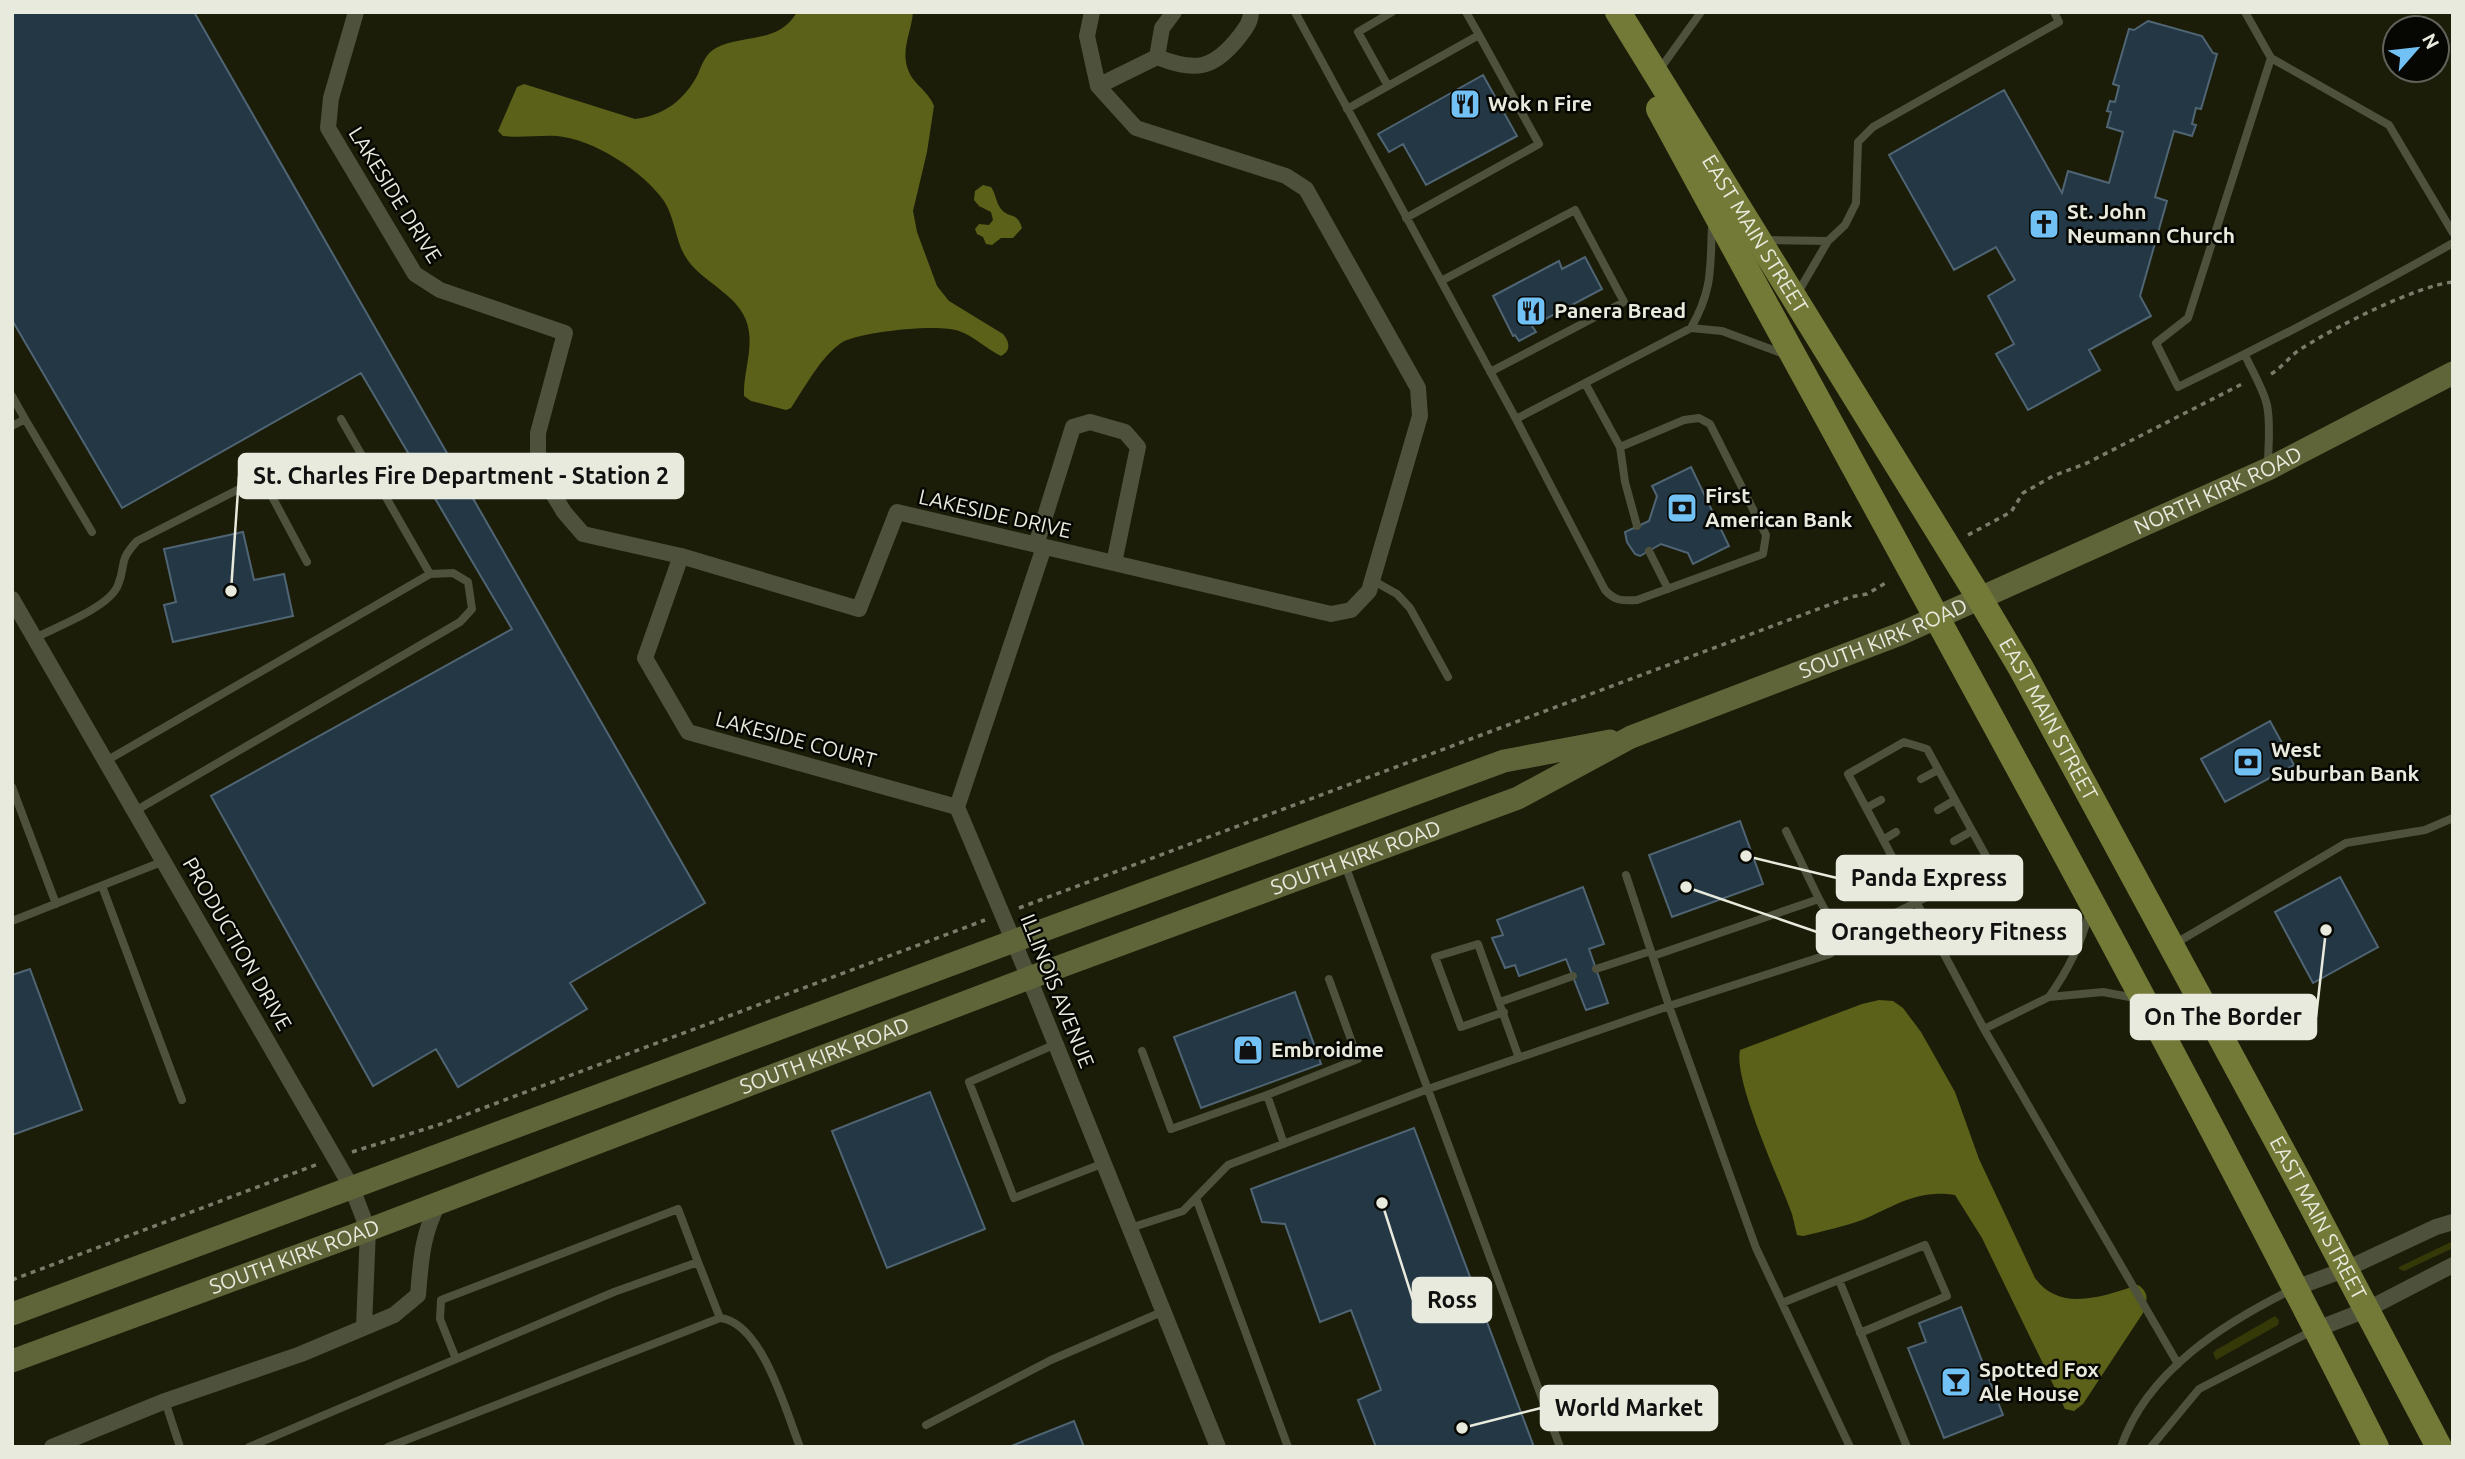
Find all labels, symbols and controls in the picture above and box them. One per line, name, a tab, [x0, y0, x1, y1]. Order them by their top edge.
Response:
north arrow	[2381, 14, 2451, 84]
text: N	[2418, 30, 2444, 52]
restaurant icon: Wok n Fire	[1448, 87, 1482, 121]
place label: Wok n Fire	[1488, 91, 1592, 115]
street label: LAKESIDE DRIVE	[344, 122, 447, 267]
street label: EAST MAIN STREET	[1698, 150, 1814, 318]
place label: St. John Neumann Church	[2067, 199, 2235, 247]
church icon: St. John Neumann Church	[2027, 207, 2061, 241]
restaurant icon: Panera Bread	[1514, 294, 1548, 328]
place label: Panera Bread	[1554, 298, 1686, 322]
street label: NORTH KIRK ROAD	[2130, 441, 2305, 539]
callout: St. Charles Fire Department - Station 2	[239, 454, 683, 498]
text: St. Charles Fire Department - Station 2	[253, 463, 669, 488]
place label: First American Bank	[1705, 483, 1853, 531]
street label: LAKESIDE DRIVE	[917, 484, 1074, 542]
bank icon: First American Bank	[1665, 491, 1699, 525]
street label: SOUTH KIRK ROAD	[1795, 593, 1971, 683]
street label: EAST MAIN STREET	[1995, 633, 2103, 805]
street label: LAKESIDE COURT	[713, 706, 880, 772]
place label: West Suburban Bank	[2271, 737, 2420, 785]
bank icon: West Suburban Bank	[2231, 745, 2265, 779]
street label: SOUTH KIRK ROAD	[1267, 815, 1444, 899]
street label: PRODUCTION DRIVE	[179, 853, 297, 1034]
callout: Panda Express	[1837, 856, 2022, 900]
text: Panda Express	[1851, 865, 2007, 890]
street label: ILLINOIS AVENUE	[1016, 910, 1100, 1071]
callout: Orangetheory Fitness	[1817, 910, 2081, 954]
text: Orangetheory Fitness	[1831, 919, 2067, 944]
callout: On The Border	[2131, 995, 2316, 1039]
text: On The Border	[2144, 1004, 2302, 1029]
street label: SOUTH KIRK ROAD	[736, 1012, 912, 1098]
shop icon: Embroidme	[1231, 1033, 1265, 1067]
place label: Embroidme	[1271, 1037, 1384, 1061]
street label: EAST MAIN STREET	[2266, 1132, 2372, 1304]
street label: SOUTH KIRK ROAD	[206, 1214, 383, 1298]
callout: Ross	[1413, 1278, 1491, 1322]
text: Ross	[1427, 1287, 1477, 1312]
place label: Spotted Fox Ale House	[1979, 1357, 2100, 1405]
bar icon: Spotted Fox Ale House	[1939, 1365, 1973, 1399]
callout: World Market	[1541, 1386, 1717, 1430]
text: World Market	[1555, 1395, 1703, 1420]

